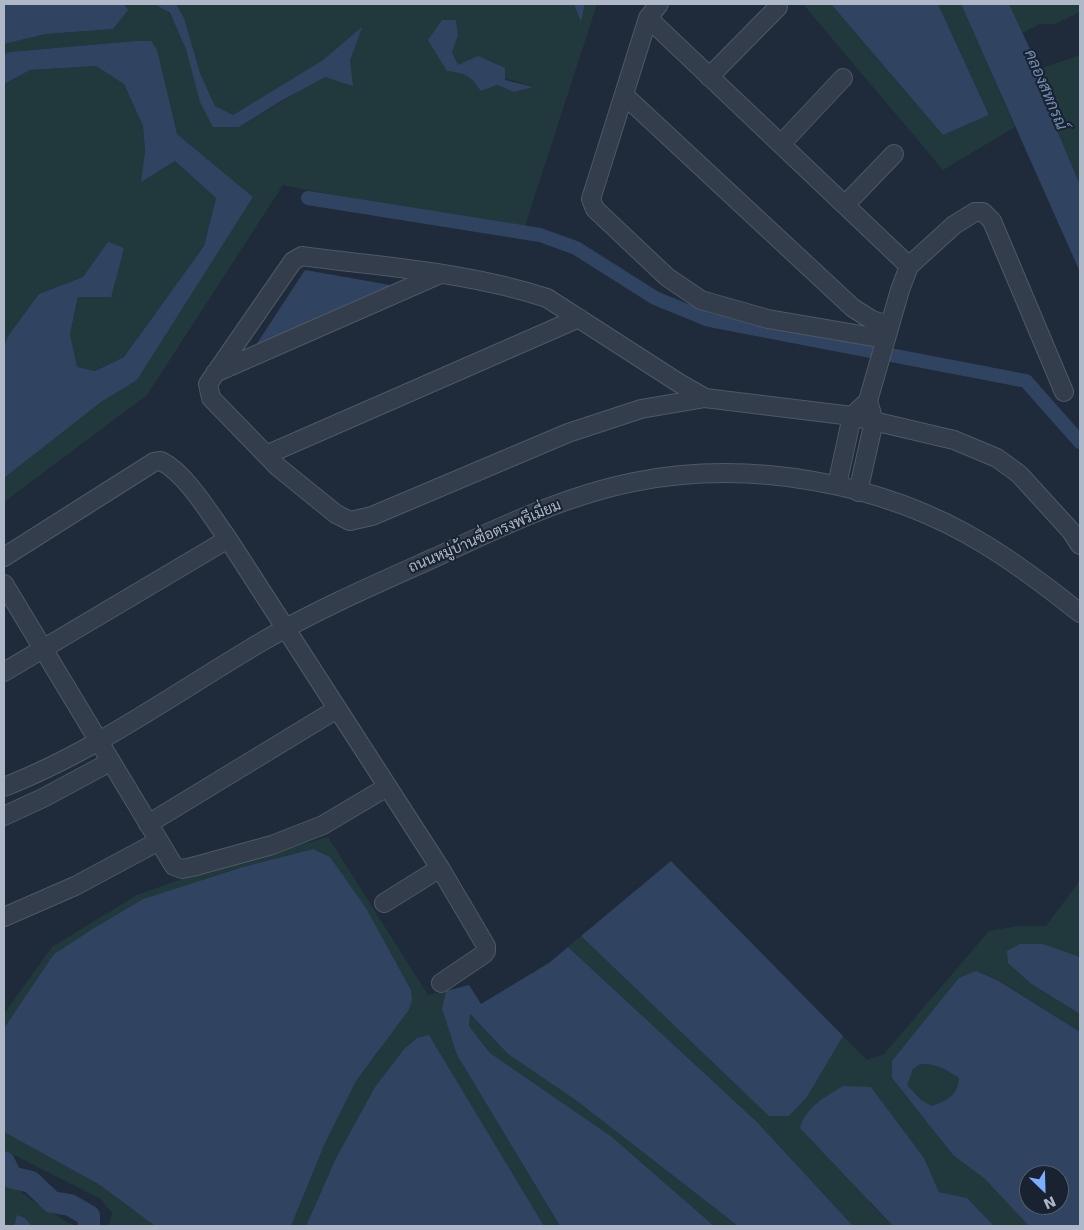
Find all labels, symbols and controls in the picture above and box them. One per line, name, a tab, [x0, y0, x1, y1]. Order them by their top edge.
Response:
water label: คลองสหกรณ์	[1019, 47, 1071, 133]
street label: ถนนหมู่บ้านซื่อตรงพรีเมี่ยม	[406, 497, 564, 577]
north arrow	[1019, 1165, 1069, 1215]
text: N	[1041, 1193, 1058, 1212]

